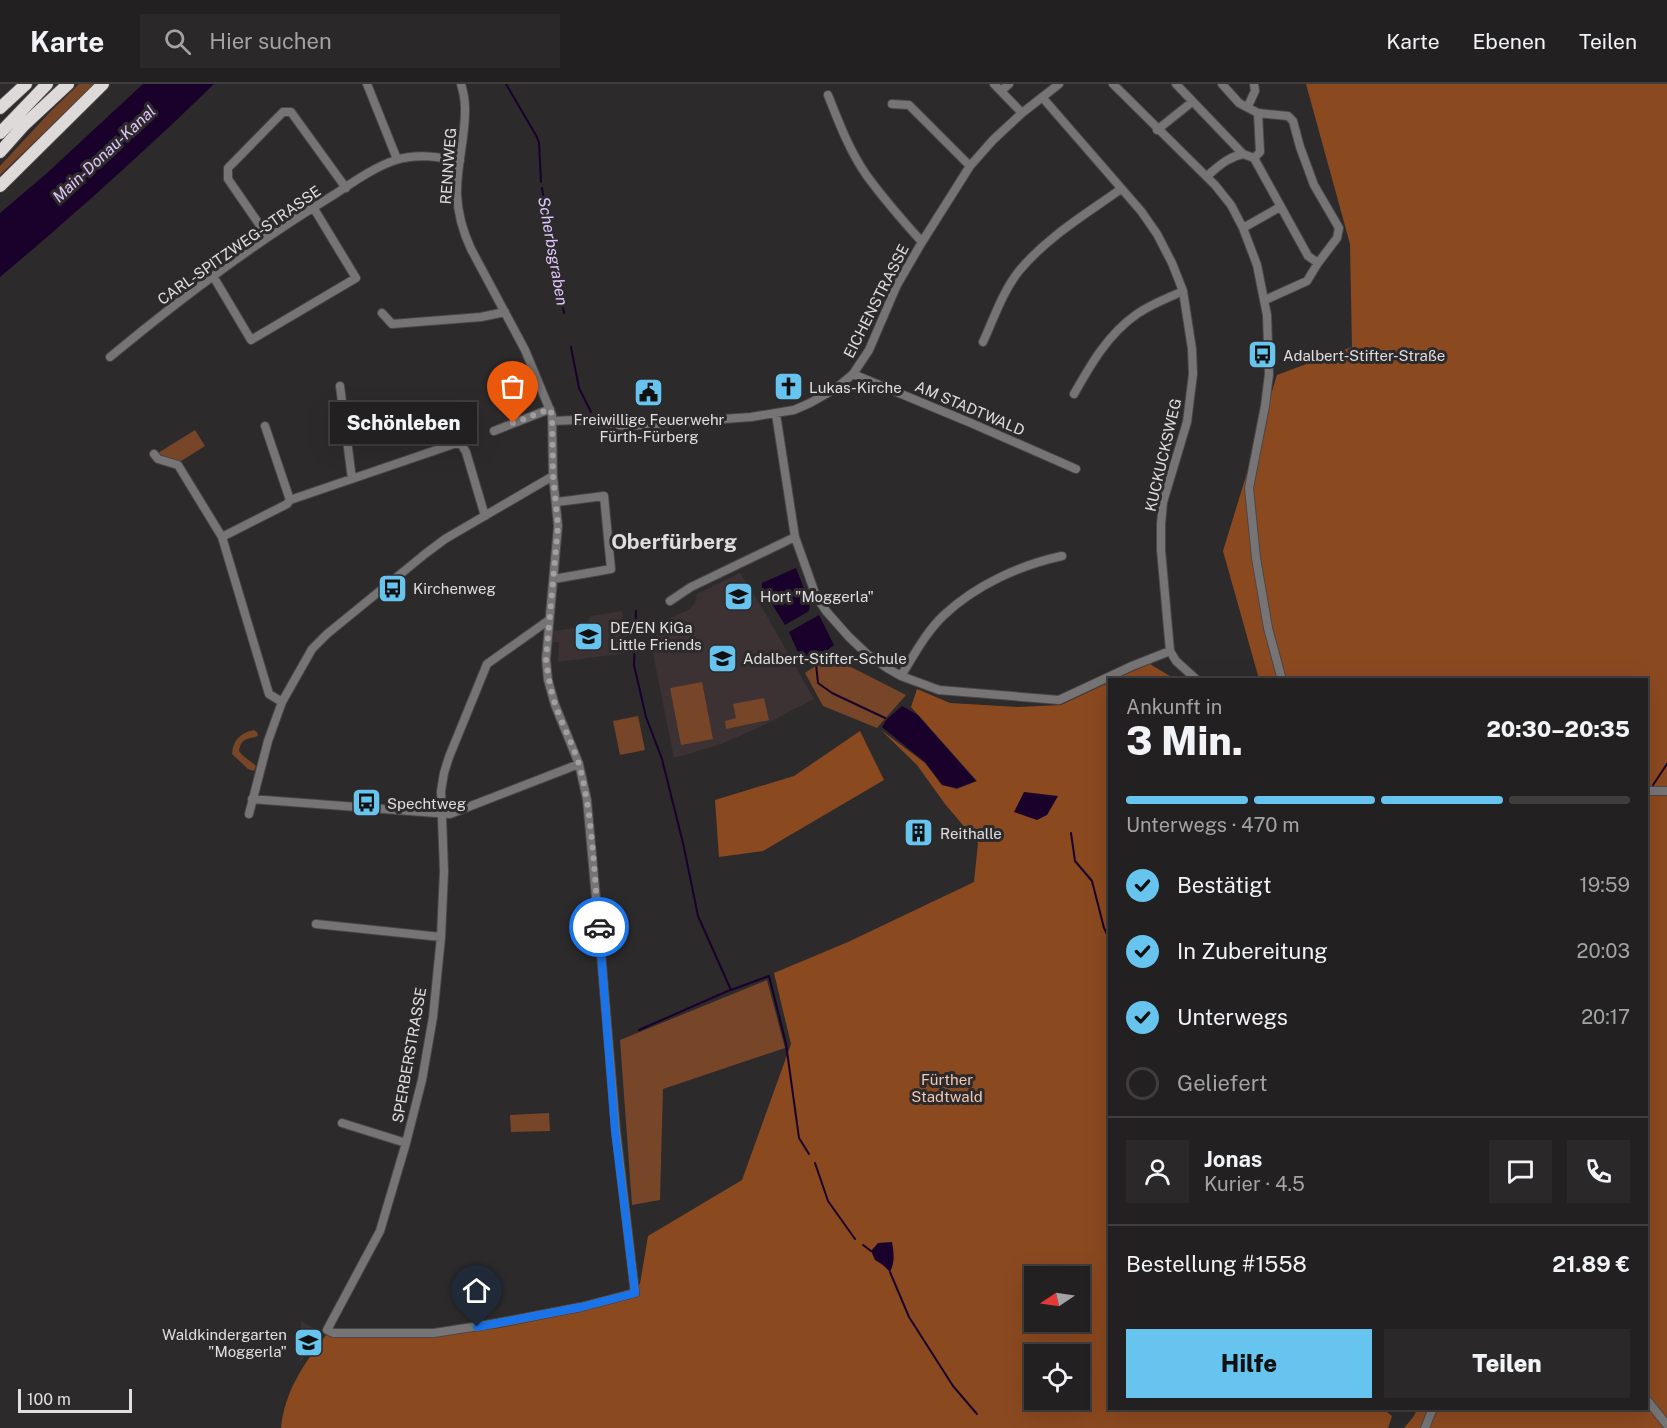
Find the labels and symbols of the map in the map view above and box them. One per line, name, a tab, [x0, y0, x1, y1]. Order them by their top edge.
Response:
water label: Main-Donau-Kanal	[49, 101, 159, 207]
street label: RENNWEG	[437, 127, 459, 205]
street label: CARL-SPITZWEG-STRASSE	[154, 182, 324, 308]
water label: Scherbsgraben	[534, 195, 572, 307]
street label: EICHENSTRASSE	[840, 241, 912, 361]
bus stop icon: Adalbert-Stifter-Straße	[1246, 339, 1278, 371]
place label: Adalbert-Stifter-Straße	[1283, 347, 1445, 364]
pin	[487, 361, 538, 423]
church icon: Lukas-Kirche	[772, 371, 804, 403]
public building icon: Freiwillige Feuerwehr Fürth-Fürberg	[633, 376, 665, 408]
street label: AM STADTWALD	[913, 377, 1027, 439]
place label: Lukas-Kirche	[809, 379, 902, 396]
street label: KUCKUCKSWEG	[1142, 397, 1184, 513]
callout: Schönleben	[330, 402, 477, 444]
place label: Freiwillige Feuerwehr Fürth-Fürberg	[574, 411, 725, 445]
district label: Oberfürberg	[611, 529, 737, 554]
bus stop icon: Kirchenweg	[376, 572, 408, 604]
place label: Kirchenweg	[413, 580, 496, 597]
school or university icon: Hort "Moggerla"	[723, 580, 755, 612]
place label: Hort "Moggerla"	[760, 588, 874, 605]
place label: DE/EN KiGa Little Friends	[610, 619, 702, 653]
school or university icon: DE/EN KiGa Little Friends	[573, 620, 605, 652]
school or university icon: Adalbert-Stifter-Schule	[706, 642, 738, 674]
place label: Adalbert-Stifter-Schule	[743, 650, 907, 667]
bus stop icon: Spechtweg	[350, 787, 382, 819]
place label: Spechtweg	[387, 795, 466, 812]
building icon: Reithalle	[903, 817, 935, 849]
place label: Reithalle	[940, 825, 1002, 842]
courier	[569, 897, 629, 957]
street label: SPERBERSTRASSE	[389, 986, 429, 1124]
park label: Fürther Stadtwald	[911, 1071, 983, 1105]
pin	[451, 1265, 502, 1327]
north arrow	[1024, 1266, 1090, 1332]
place label: Waldkindergarten "Moggerla"	[162, 1326, 287, 1360]
school or university icon: Waldkindergarten "Moggerla"	[292, 1327, 324, 1359]
scale bar	[18, 1386, 132, 1414]

